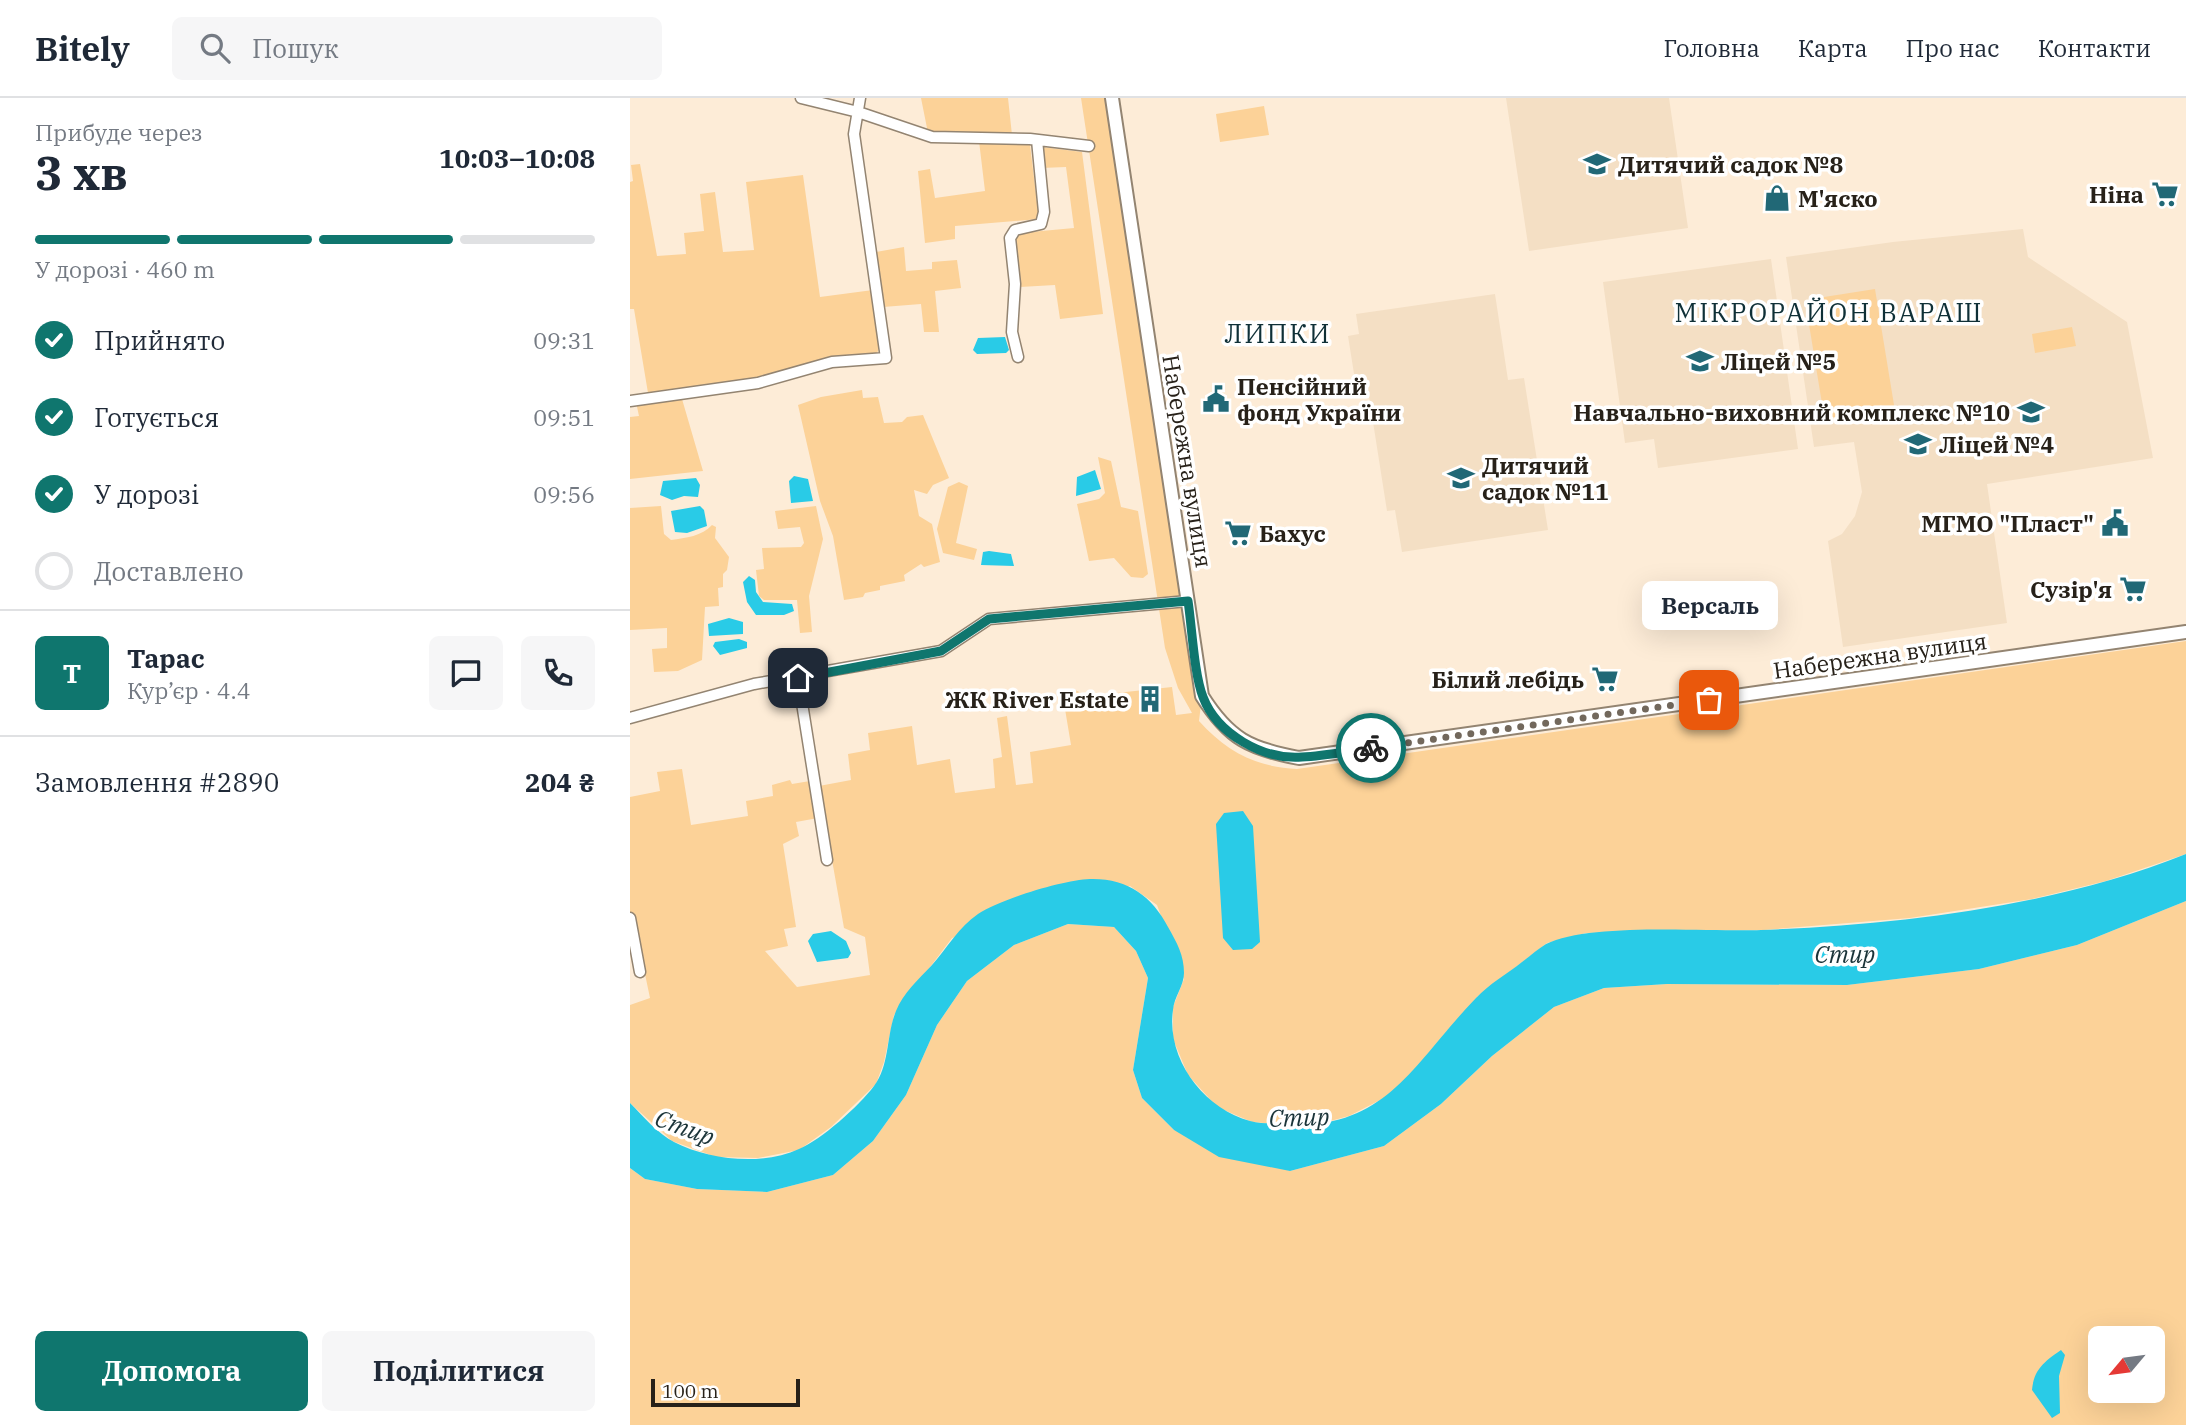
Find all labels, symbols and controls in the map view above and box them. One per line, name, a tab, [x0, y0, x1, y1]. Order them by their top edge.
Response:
search box	[172, 17, 662, 80]
text: Bitely	[35, 27, 130, 70]
icon: search	[196, 29, 234, 67]
text: Пошук	[252, 31, 339, 65]
text: Головна	[1664, 32, 1760, 64]
text: Карта	[1798, 32, 1867, 64]
text: Про нас	[1905, 32, 2000, 64]
text: Контакти	[2038, 32, 2151, 64]
text: Прибуде через	[35, 117, 203, 147]
text: 10:03–10:08	[439, 141, 595, 175]
text: 3 хв	[35, 143, 128, 203]
school or university icon: Дитячий садок №8	[1582, 149, 1612, 179]
place label: Дитячий садок №8	[1618, 149, 1843, 179]
place label: Ніна	[2089, 179, 2144, 209]
supermarket icon: Ніна	[2150, 179, 2180, 209]
shop icon: М'яско	[1762, 183, 1792, 213]
place label: М'яско	[1798, 183, 1878, 213]
text: У дорозі · 460 m	[35, 254, 215, 284]
district label: МІКРОРАЙОН ВАРАШ	[1675, 295, 1983, 329]
district label: ЛИПКИ	[1225, 316, 1331, 350]
icon: check	[35, 321, 73, 359]
text: Прийнято	[94, 323, 225, 357]
text: 09:31	[533, 325, 595, 355]
school or university icon: Ліцей №5	[1685, 346, 1715, 376]
place label: Ліцей №5	[1721, 346, 1836, 376]
street label: Набережна вулиця	[1156, 352, 1220, 570]
place label: Пенсійний фонд України	[1237, 371, 1401, 427]
public building icon: Пенсійний фонд України	[1201, 384, 1231, 414]
place label: Навчально-виховний комплекс №10	[1574, 397, 2010, 427]
school or university icon: Навчально-виховний комплекс №10	[2016, 397, 2046, 427]
icon: check	[35, 398, 73, 436]
text: Готується	[94, 400, 219, 434]
text: 09:51	[533, 402, 595, 432]
school or university icon: Ліцей №4	[1903, 429, 1933, 459]
place label: Ліцей №4	[1939, 429, 2054, 459]
place label: Дитячий садок №11	[1482, 450, 1609, 506]
school or university icon: Дитячий садок №11	[1446, 463, 1476, 493]
icon: check	[35, 475, 73, 513]
text: У дорозі	[94, 477, 199, 511]
text: 09:56	[533, 479, 595, 509]
place label: МГМО "Пласт"	[1921, 508, 2094, 538]
public building icon: МГМО "Пласт"	[2100, 508, 2130, 538]
supermarket icon: Бахус	[1223, 518, 1253, 548]
place label: Бахус	[1259, 518, 1326, 548]
text: Доставлено	[94, 554, 244, 588]
place label: Сузір'я	[2030, 574, 2112, 604]
supermarket icon: Сузір'я	[2118, 574, 2148, 604]
callout: Версаль	[1641, 581, 1777, 630]
text: Версаль	[1661, 590, 1759, 620]
street label: Набережна вулиця	[1771, 625, 1989, 685]
button: chat	[429, 636, 503, 710]
button: phone	[521, 636, 595, 710]
text: Тарас	[127, 641, 205, 675]
pin	[768, 648, 828, 708]
text: Т	[63, 656, 81, 690]
icon: home	[779, 659, 817, 697]
place label: Білий лебідь	[1432, 664, 1584, 694]
supermarket icon: Білий лебідь	[1590, 664, 1620, 694]
pin	[1679, 670, 1739, 730]
text: Кур’єр · 4.4	[127, 675, 251, 705]
icon: bag	[1690, 681, 1728, 719]
place label: ЖК River Estate	[945, 684, 1129, 714]
building icon: ЖК River Estate	[1135, 684, 1165, 714]
courier	[1336, 713, 1406, 783]
icon: bike	[1352, 729, 1390, 767]
text: Замовлення #2890	[35, 765, 279, 799]
text: 204 ₴	[525, 765, 595, 799]
water label: Стир	[1815, 938, 1875, 970]
water label: Стир	[1268, 1100, 1330, 1134]
water label: Стир	[651, 1102, 719, 1152]
north arrow	[2088, 1326, 2165, 1404]
map controls	[2088, 1326, 2165, 1403]
button: Допомога	[35, 1331, 308, 1411]
button: Поділитися	[322, 1331, 595, 1411]
scale bar	[651, 1376, 800, 1408]
text: 100 m	[662, 1379, 719, 1403]

